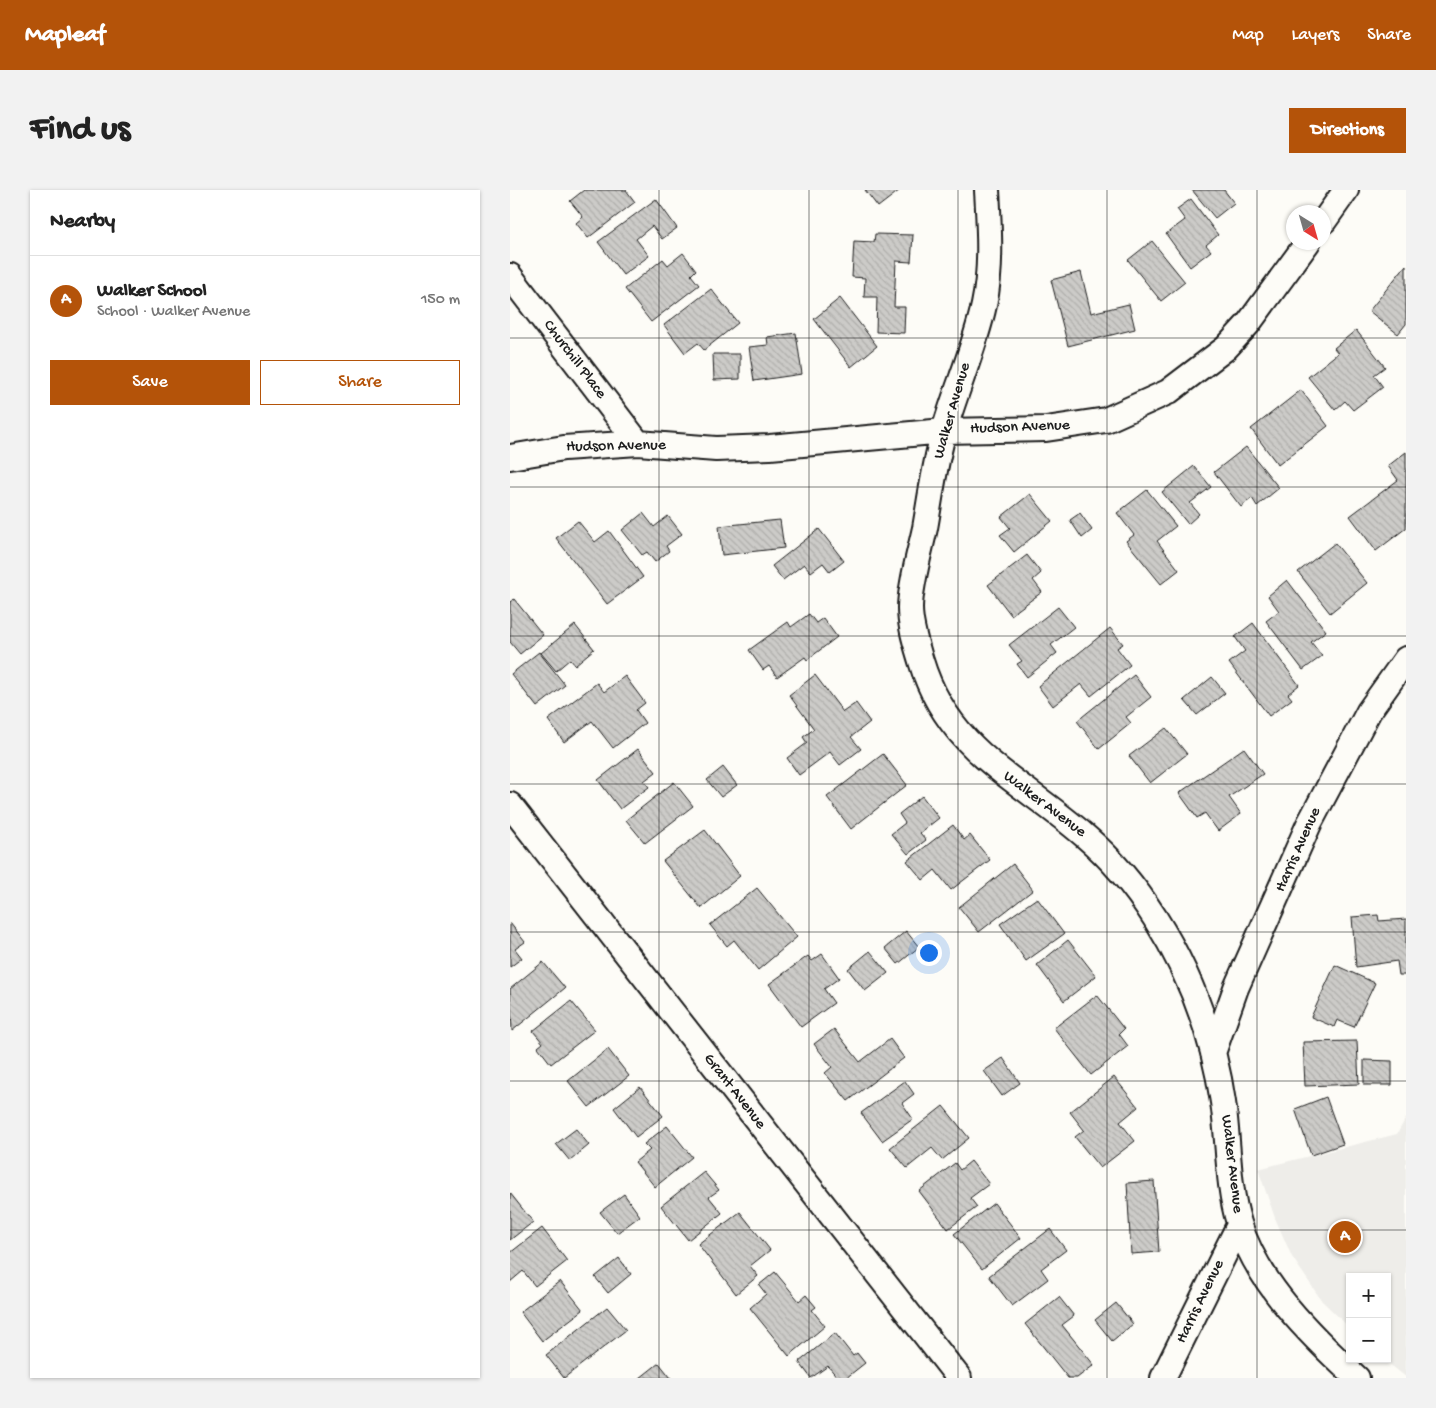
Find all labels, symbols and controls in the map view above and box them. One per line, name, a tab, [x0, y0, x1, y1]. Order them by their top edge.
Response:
text: Mapleaf	[25, 21, 105, 50]
text: Map	[1232, 25, 1264, 46]
text: Layers	[1292, 25, 1339, 46]
text: Share	[1367, 25, 1411, 46]
button: Directions	[1289, 108, 1406, 153]
text: Find us	[30, 110, 130, 151]
north arrow	[1286, 205, 1331, 250]
text: Nearby	[50, 210, 115, 235]
text: Walker School	[97, 280, 207, 303]
text: A	[61, 291, 71, 310]
text: 150 m	[421, 291, 460, 310]
text: School · Walker Avenue	[97, 303, 250, 322]
street label: Churchill Place	[538, 317, 610, 404]
button: Save	[50, 360, 250, 405]
button: Share	[260, 360, 460, 405]
street label: Walker Avenue	[930, 360, 976, 461]
street label: Hudson Avenue	[970, 417, 1071, 439]
street label: Hudson Avenue	[566, 437, 667, 457]
street label: Walker Avenue	[999, 768, 1090, 843]
street label: Harris Avenue	[1272, 804, 1326, 895]
your location	[916, 940, 942, 966]
street label: Grant Avenue	[699, 1050, 770, 1134]
street label: Walker Avenue	[1216, 1114, 1247, 1215]
pin: A	[1329, 1218, 1361, 1256]
street label: Harris Avenue	[1173, 1256, 1230, 1347]
map controls	[1346, 1273, 1391, 1363]
button: +	[1346, 1273, 1391, 1318]
button: −	[1346, 1318, 1391, 1363]

